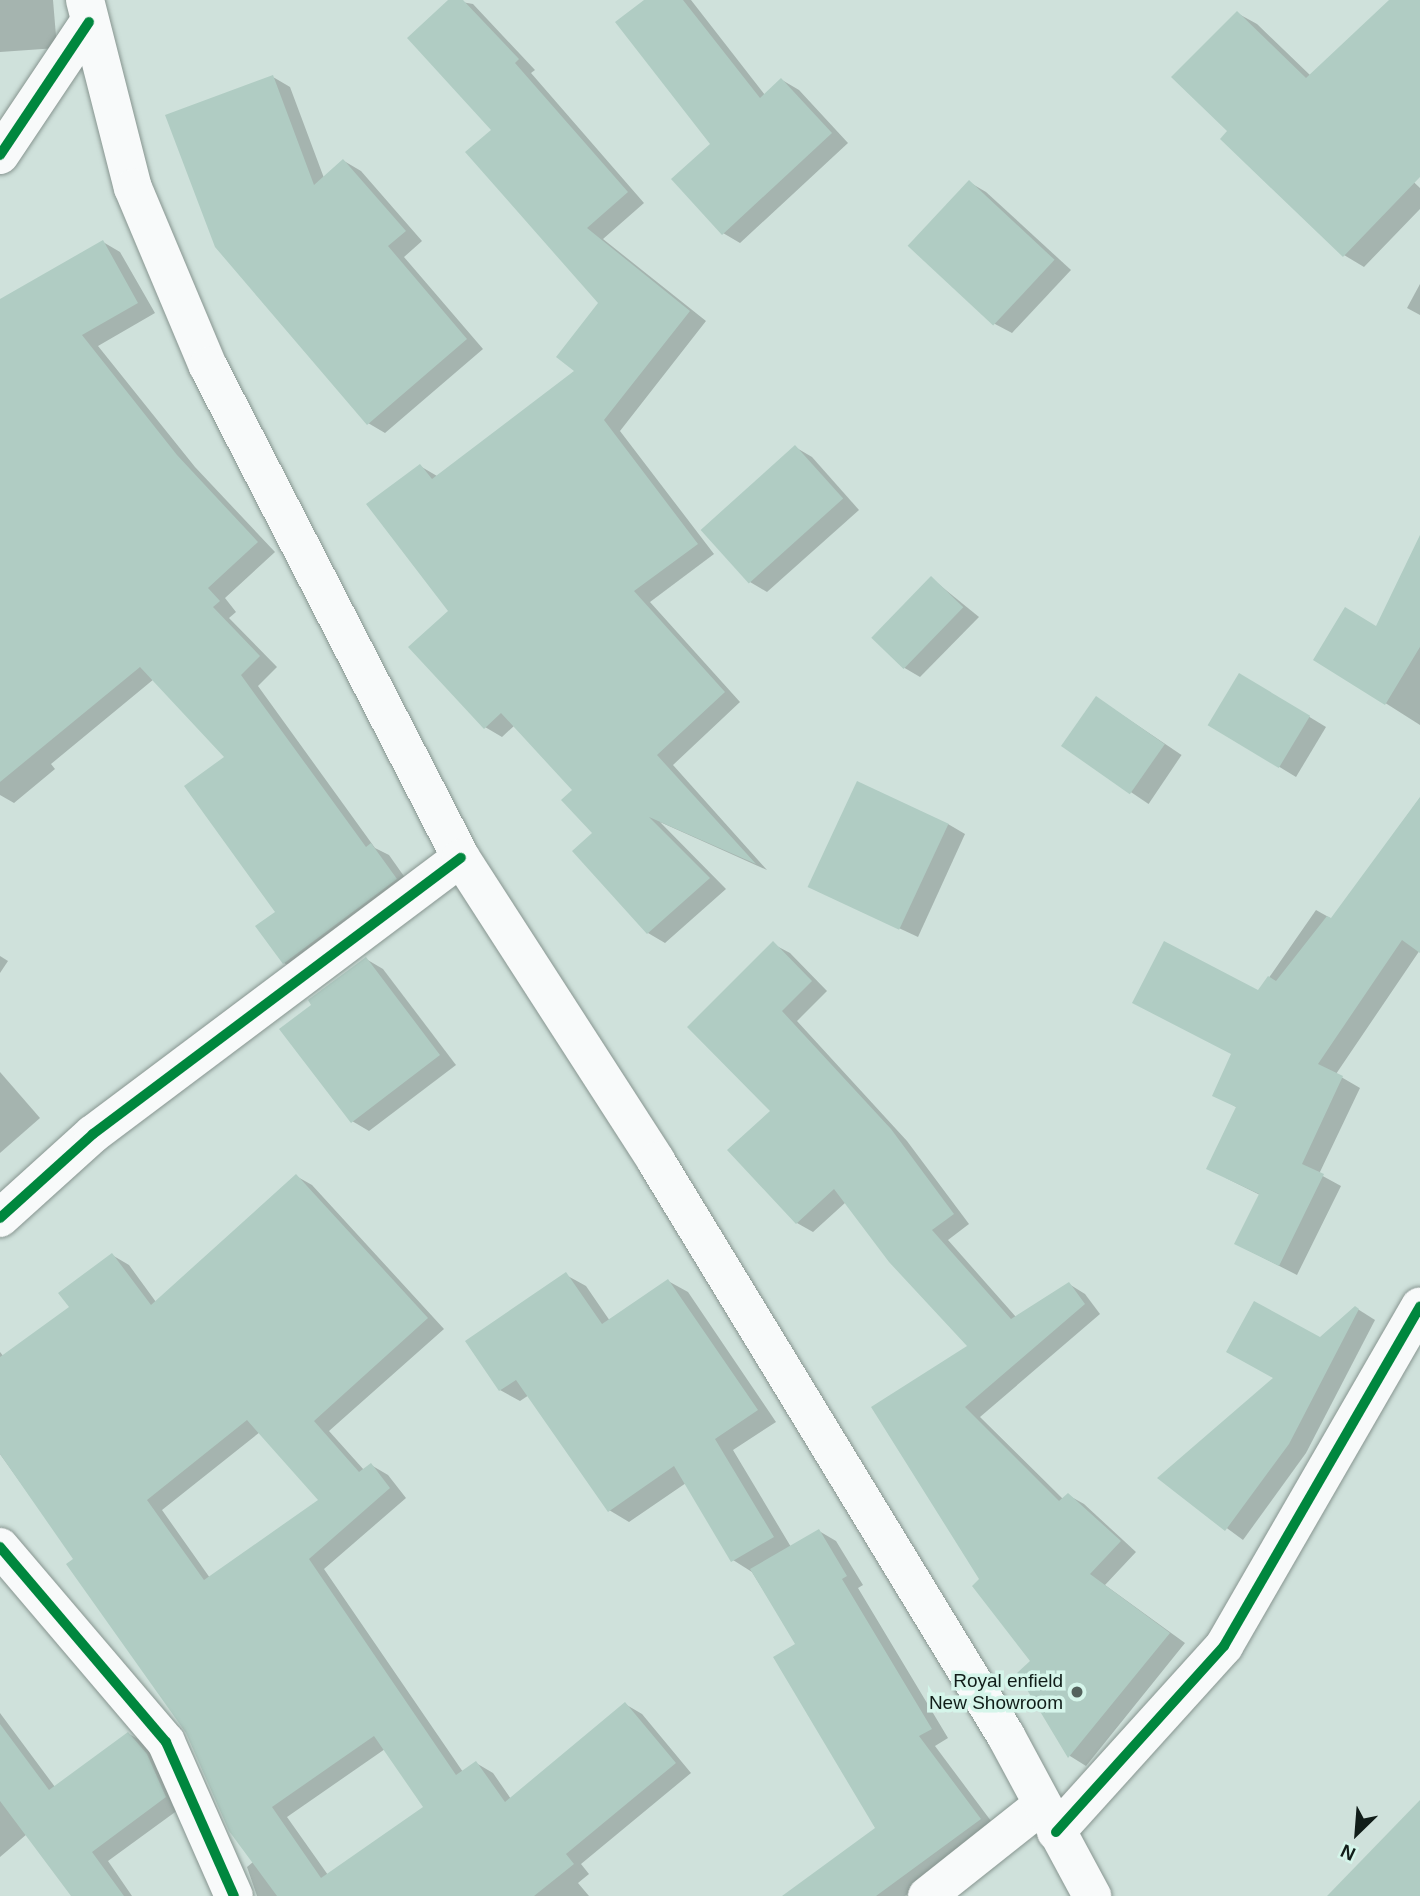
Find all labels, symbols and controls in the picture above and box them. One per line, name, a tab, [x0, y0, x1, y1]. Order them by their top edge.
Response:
place label: Royal enfield New Showroom	[929, 1670, 1063, 1714]
marker: Royal enfield New Showroom	[1069, 1684, 1085, 1700]
north arrow	[1322, 1798, 1392, 1868]
text: N	[1337, 1840, 1359, 1865]

